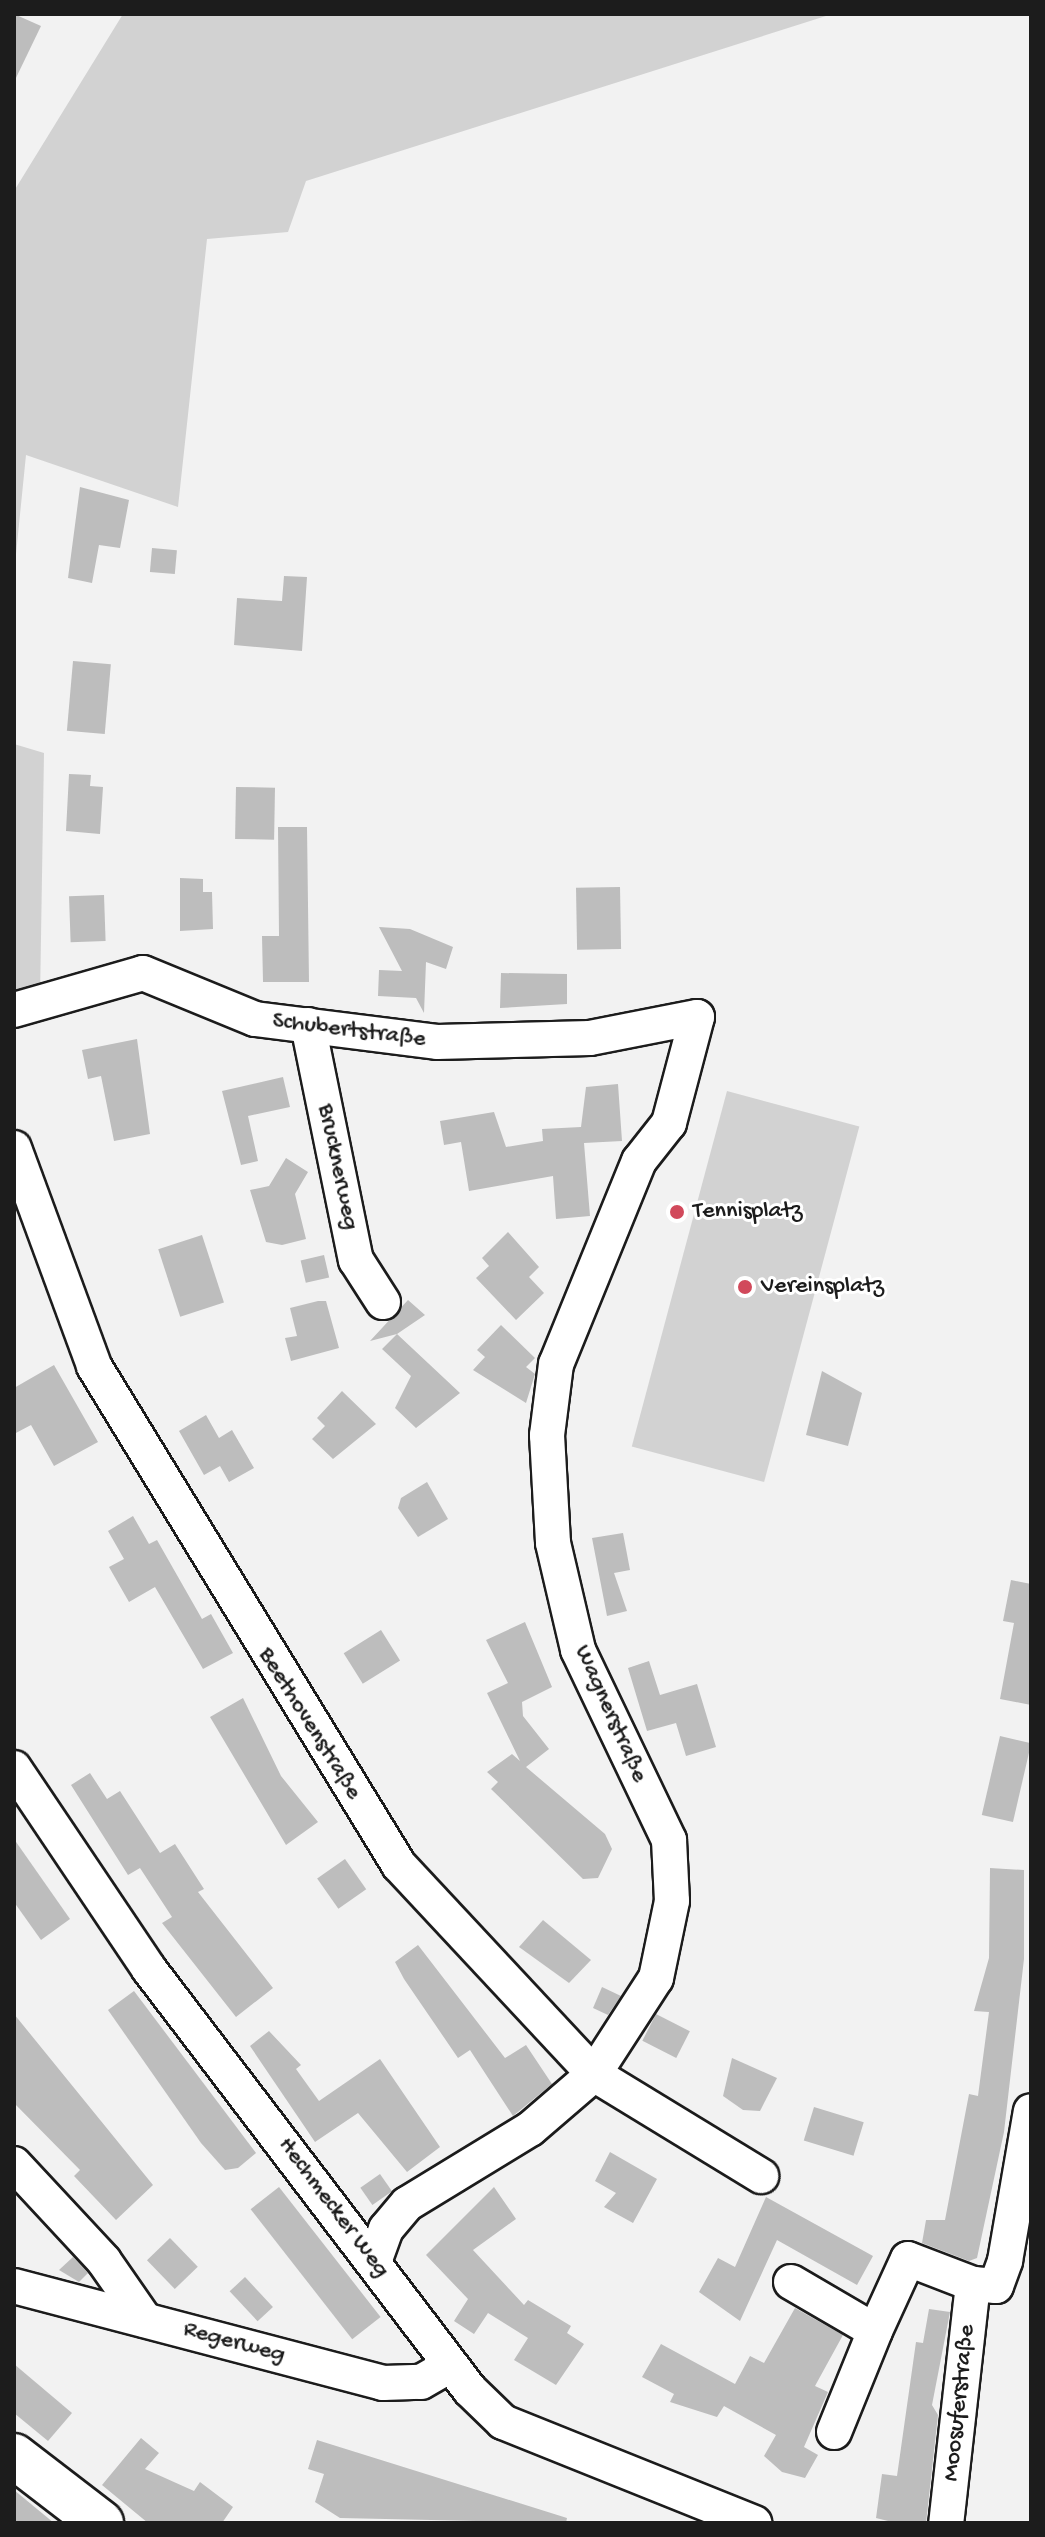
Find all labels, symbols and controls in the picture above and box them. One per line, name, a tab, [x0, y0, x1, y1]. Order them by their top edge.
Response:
street label: Schubertstraße	[271, 1007, 427, 1055]
street label: Brucknerweg	[310, 1102, 364, 1232]
place label: Tennisplatz	[693, 1198, 802, 1226]
marker: Tennisplatz	[668, 1203, 686, 1221]
place label: Vereinsplatz	[761, 1273, 884, 1301]
marker: Vereinsplatz	[736, 1278, 754, 1296]
street label: Wagnerstraße	[567, 1641, 653, 1787]
street label: Beethovenstraße	[251, 1643, 367, 1805]
street label: Hechmecker Weg	[271, 2132, 395, 2284]
street label: Regerweg	[180, 2316, 288, 2370]
street label: Moosuferstraße	[937, 2323, 983, 2483]

